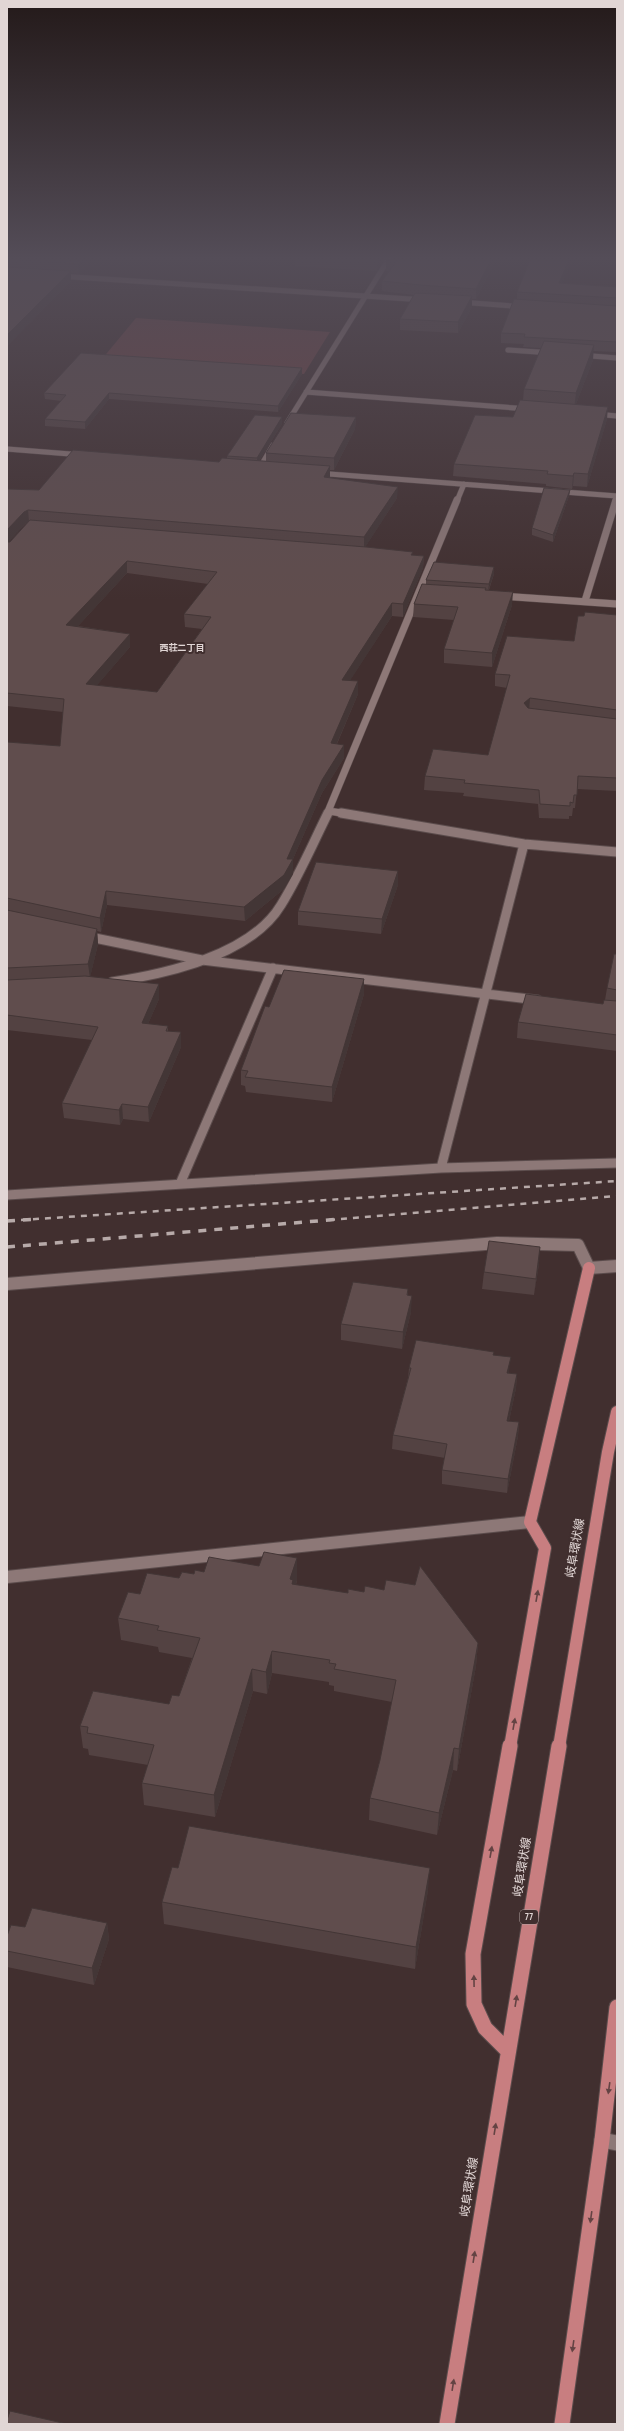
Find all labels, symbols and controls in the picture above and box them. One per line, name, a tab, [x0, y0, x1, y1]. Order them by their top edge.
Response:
district label: 西荘二丁目	[159, 642, 205, 653]
street label: 岐阜環状線	[562, 1517, 587, 1579]
one-way arrow	[534, 1590, 540, 1602]
one-way arrow	[511, 1718, 517, 1730]
street label: 岐阜環状線	[509, 1836, 534, 1898]
one-way arrow	[488, 1846, 494, 1858]
road number: 77	[520, 1910, 538, 1924]
one-way arrow	[471, 1974, 477, 1987]
one-way arrow	[513, 1994, 519, 2007]
one-way arrow	[605, 2082, 612, 2094]
one-way arrow	[492, 2123, 498, 2135]
street label: 岐阜環状線	[456, 2156, 481, 2218]
one-way arrow	[588, 2211, 594, 2223]
one-way arrow	[471, 2251, 477, 2263]
one-way arrow	[570, 2339, 576, 2352]
one-way arrow	[450, 2379, 456, 2392]

